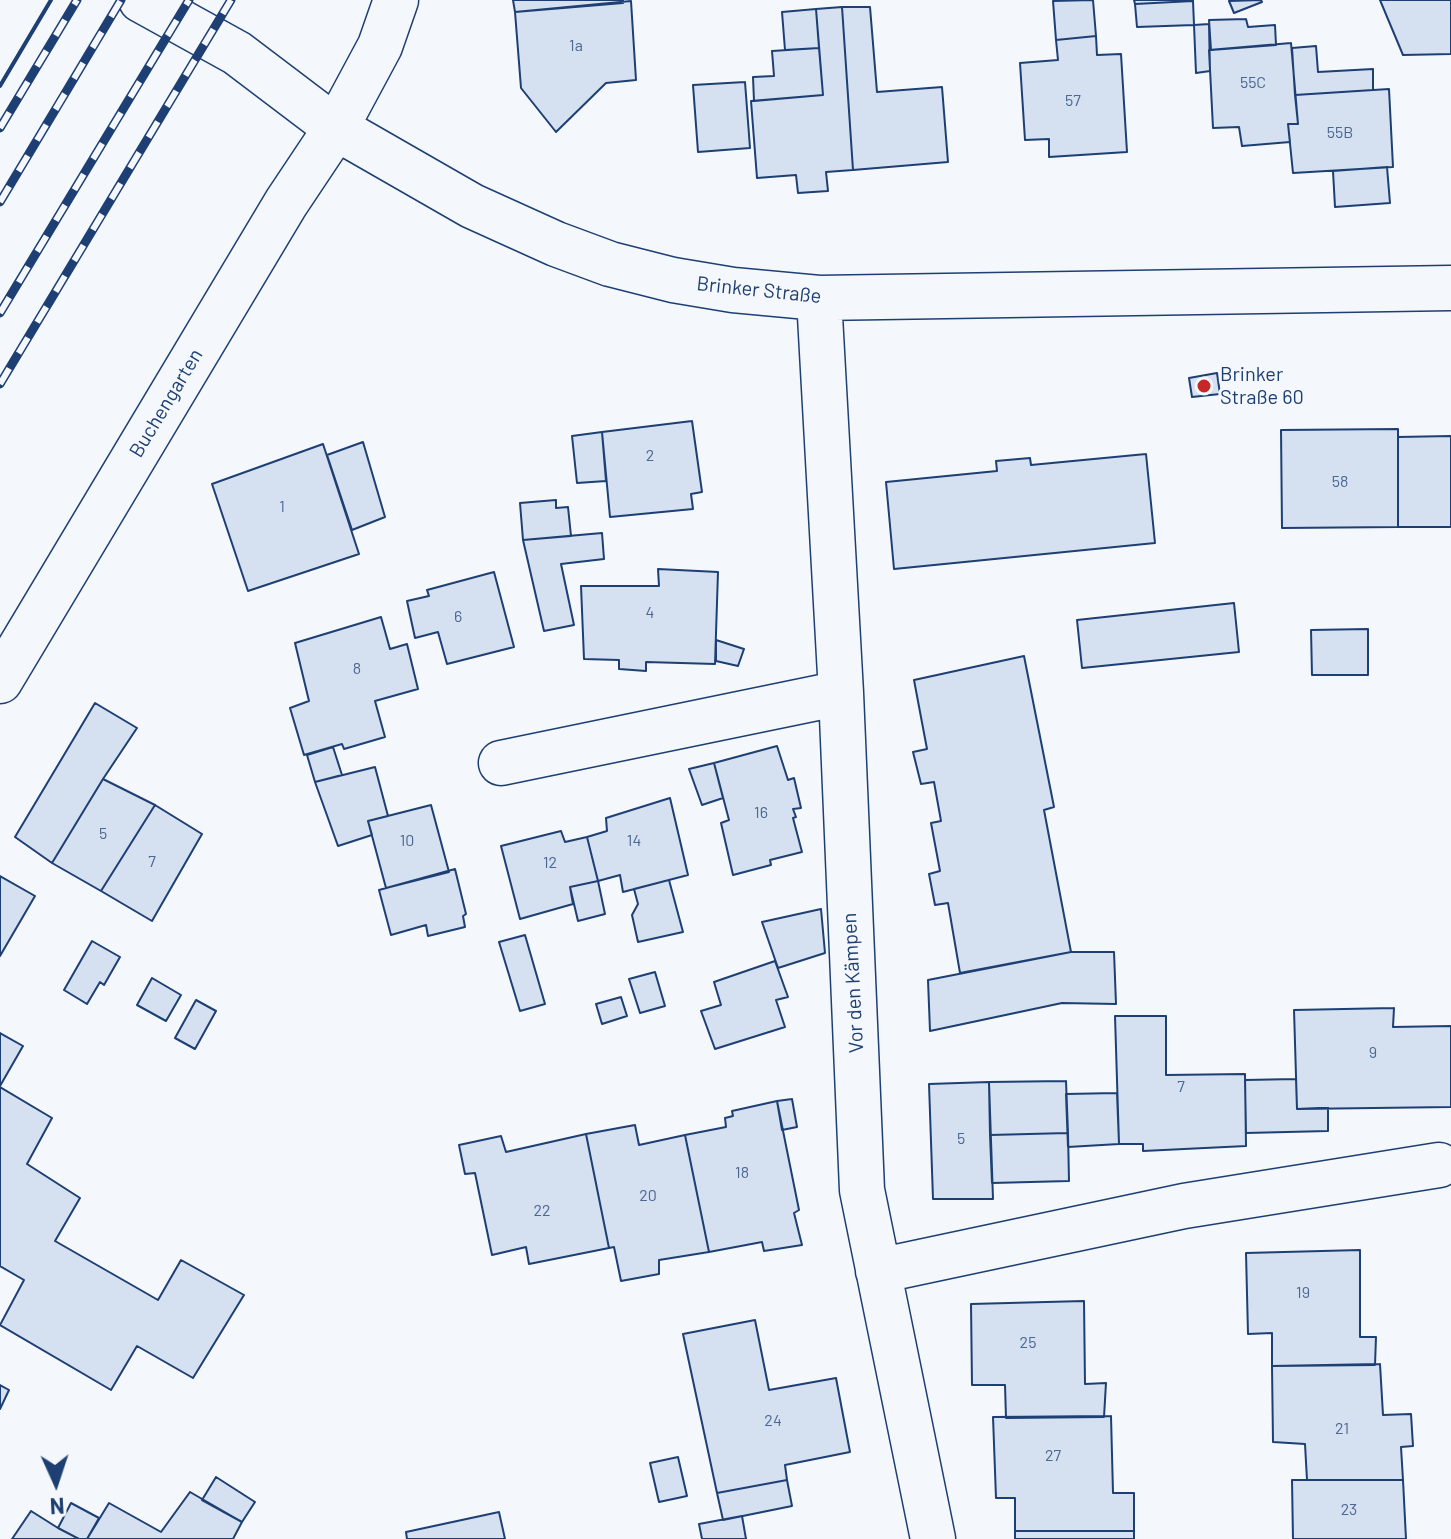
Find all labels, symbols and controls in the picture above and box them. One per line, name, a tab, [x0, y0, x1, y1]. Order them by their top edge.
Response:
house number: 1a	[569, 36, 583, 56]
house number: 55C	[1240, 73, 1266, 93]
house number: 57	[1065, 91, 1081, 111]
house number: 55B	[1327, 123, 1353, 143]
street label: Brinker Straße	[695, 272, 823, 308]
street label: Buchengarten	[124, 344, 208, 462]
place label: Brinker Straße 60	[1220, 362, 1304, 409]
marker: Brinker Straße 60	[1195, 377, 1213, 395]
house number: 2	[646, 446, 654, 466]
house number: 58	[1332, 472, 1348, 492]
house number: 1	[279, 497, 285, 517]
house number: 4	[646, 603, 654, 623]
house number: 6	[454, 607, 462, 627]
house number: 8	[353, 659, 361, 679]
house number: 16	[754, 803, 768, 823]
house number: 5	[99, 824, 107, 844]
house number: 10	[400, 831, 414, 851]
house number: 14	[627, 831, 641, 851]
house number: 7	[148, 852, 156, 872]
house number: 12	[543, 853, 557, 873]
street label: Vor den Kämpen	[837, 912, 869, 1054]
house number: 9	[1369, 1043, 1377, 1063]
house number: 7	[1177, 1077, 1185, 1097]
house number: 5	[957, 1129, 965, 1149]
house number: 18	[735, 1163, 749, 1183]
house number: 20	[639, 1186, 657, 1206]
house number: 22	[533, 1201, 551, 1221]
house number: 19	[1296, 1283, 1310, 1303]
house number: 25	[1020, 1333, 1036, 1353]
house number: 24	[764, 1411, 782, 1431]
house number: 21	[1335, 1419, 1349, 1439]
north arrow	[16, 1443, 96, 1523]
house number: 27	[1045, 1446, 1061, 1466]
text: N	[49, 1494, 65, 1520]
house number: 23	[1341, 1500, 1357, 1520]

